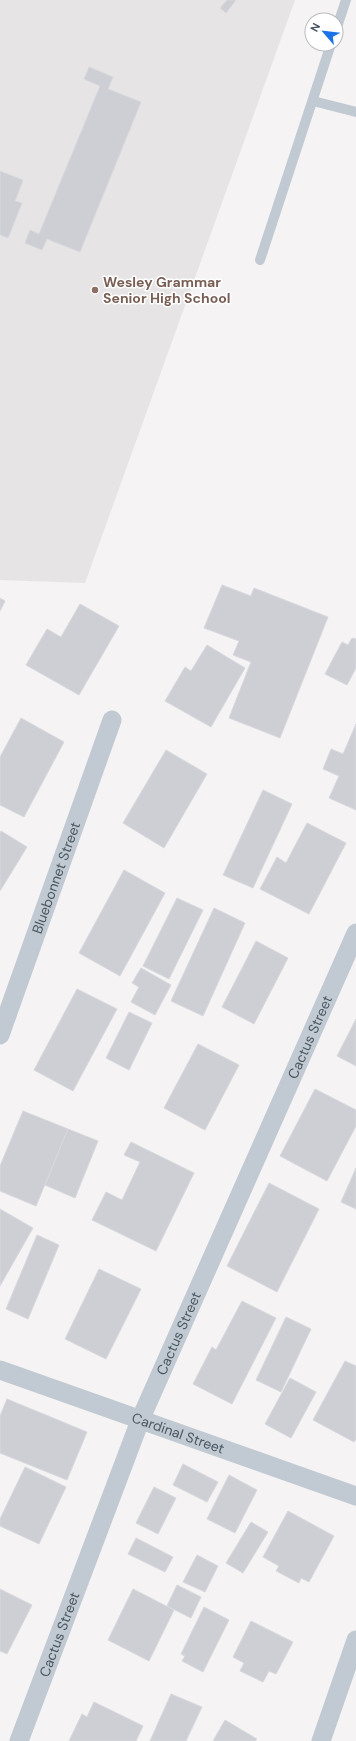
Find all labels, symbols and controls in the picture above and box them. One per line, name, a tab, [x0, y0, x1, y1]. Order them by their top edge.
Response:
north arrow	[304, 12, 344, 52]
text: N	[307, 20, 323, 34]
place label: Wesley Grammar Senior High School	[103, 273, 230, 307]
marker: Wesley Grammar Senior High School	[90, 285, 100, 295]
street label: Bluebonnet Street	[28, 819, 84, 936]
street label: Cactus Street	[284, 992, 336, 1082]
street label: Cactus Street	[152, 1289, 205, 1378]
street label: Cardinal Street	[129, 1408, 227, 1458]
street label: Cactus Street	[35, 1589, 84, 1679]

